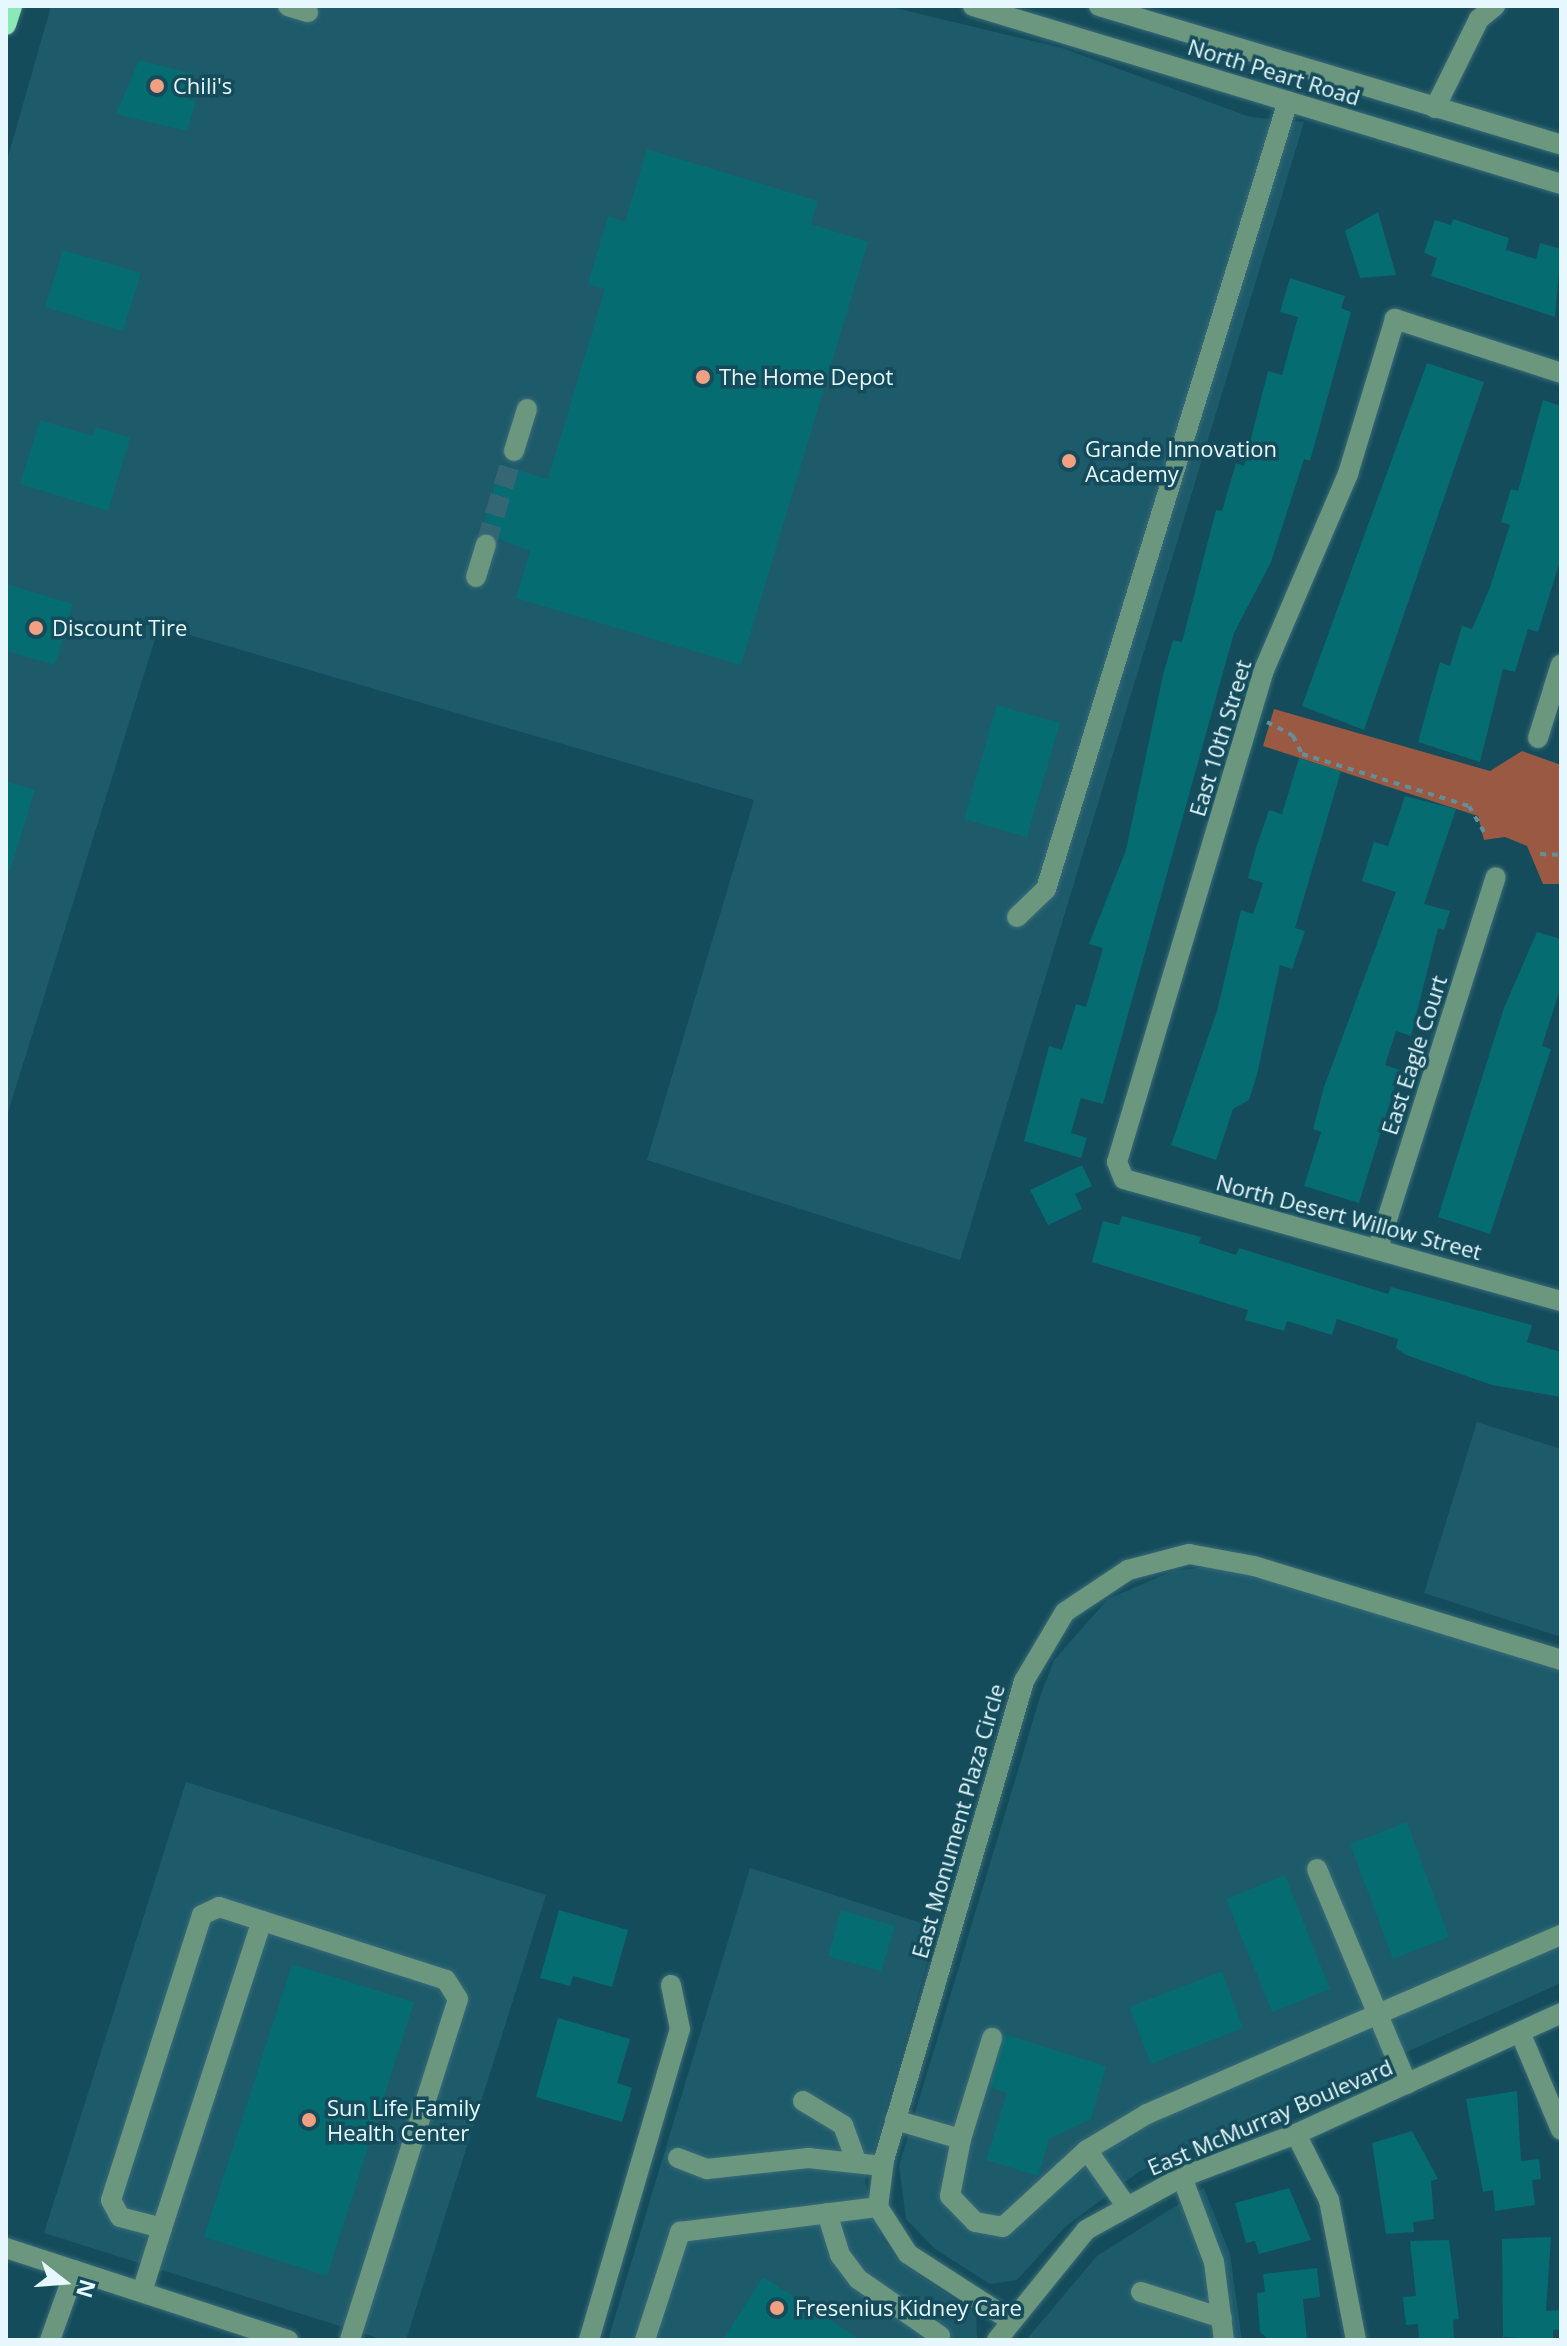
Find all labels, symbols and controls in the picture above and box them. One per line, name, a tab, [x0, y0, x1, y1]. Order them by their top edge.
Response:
street label: North Peart Road	[1185, 33, 1363, 111]
place label: Chili's	[173, 73, 232, 99]
marker: Chili's	[148, 77, 166, 95]
place label: The Home Depot	[719, 364, 893, 390]
marker: The Home Depot	[694, 368, 712, 386]
place label: Grande Innovation Academy	[1085, 435, 1277, 486]
marker: Grande Innovation Academy	[1060, 452, 1078, 470]
place label: Discount Tire	[52, 615, 187, 641]
marker: Discount Tire	[27, 619, 45, 637]
street label: East 10th Street	[1184, 657, 1256, 819]
street label: East Eagle Court	[1376, 972, 1452, 1138]
street label: North Desert Willow Street	[1213, 1169, 1485, 1265]
street label: East Monument Plaza Circle	[906, 1681, 1010, 1961]
street label: East McMurray Boulevard	[1144, 2053, 1396, 2181]
place label: Sun Life Family Health Center	[327, 2094, 480, 2146]
marker: Sun Life Family Health Center	[298, 2109, 320, 2131]
north arrow	[24, 2242, 104, 2322]
text: N	[70, 2276, 104, 2302]
place label: Fresenius Kidney Care	[795, 2295, 1022, 2321]
marker: Fresenius Kidney Care	[766, 2297, 788, 2319]

